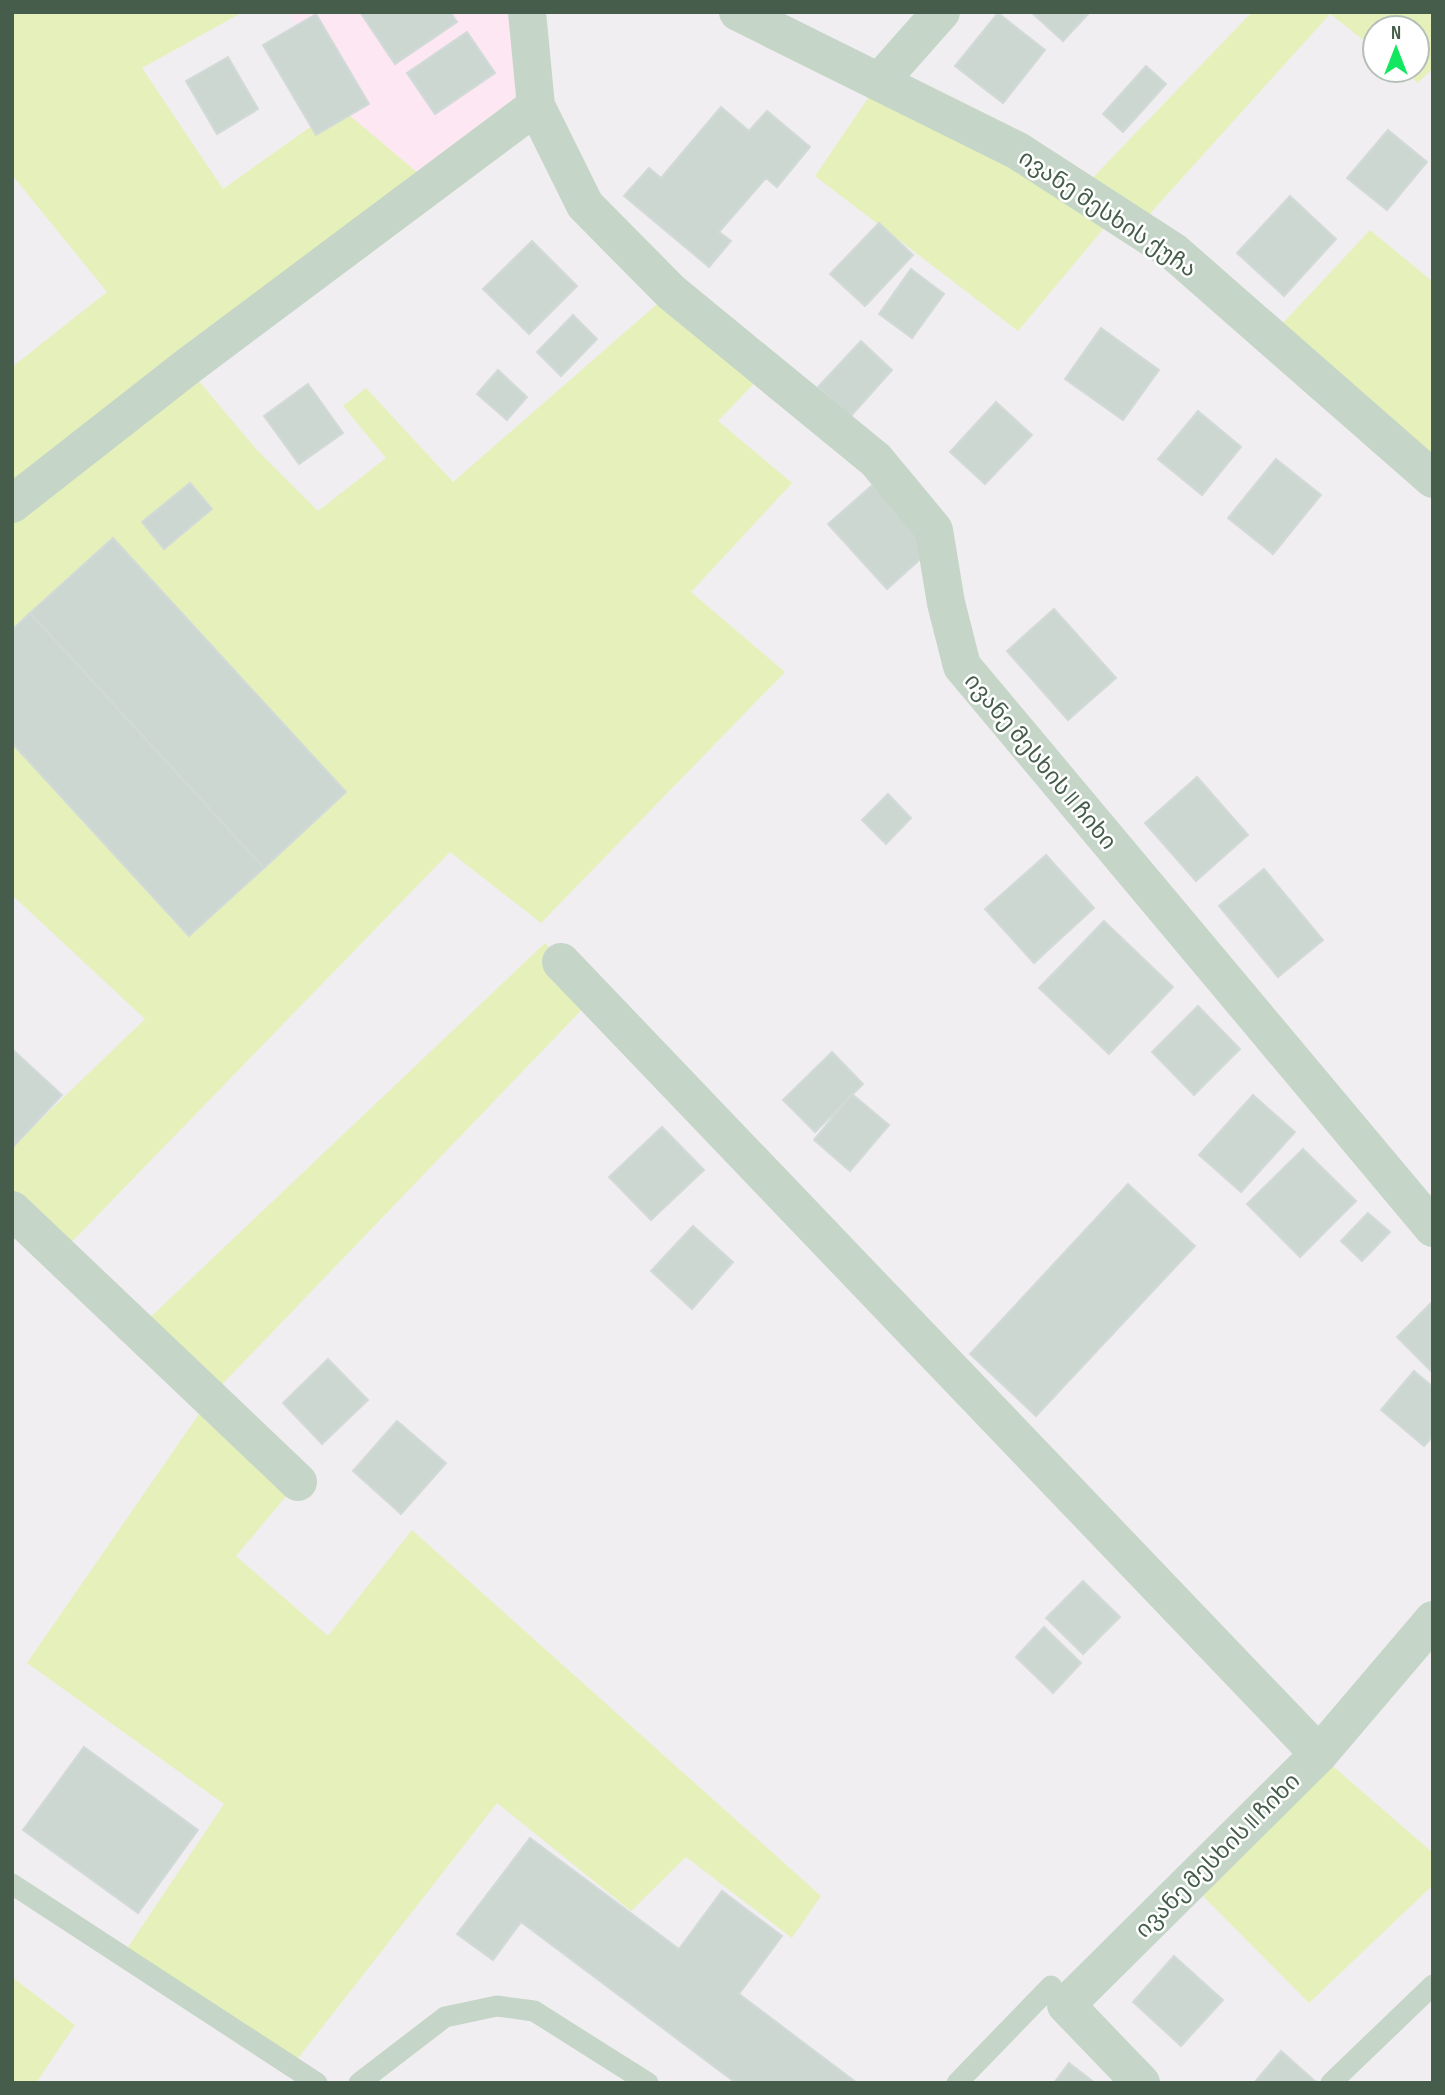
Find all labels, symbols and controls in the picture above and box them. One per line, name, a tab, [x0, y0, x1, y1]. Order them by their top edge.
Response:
north arrow	[1361, 14, 1431, 84]
text: N	[1391, 22, 1401, 45]
street label: ივანე მესხის ქუჩა	[1013, 144, 1202, 284]
street label: ივანე მესხის II ჩიხი	[958, 668, 1122, 856]
street label: ივანე მესხის II ჩიხი	[1129, 1767, 1306, 1944]

